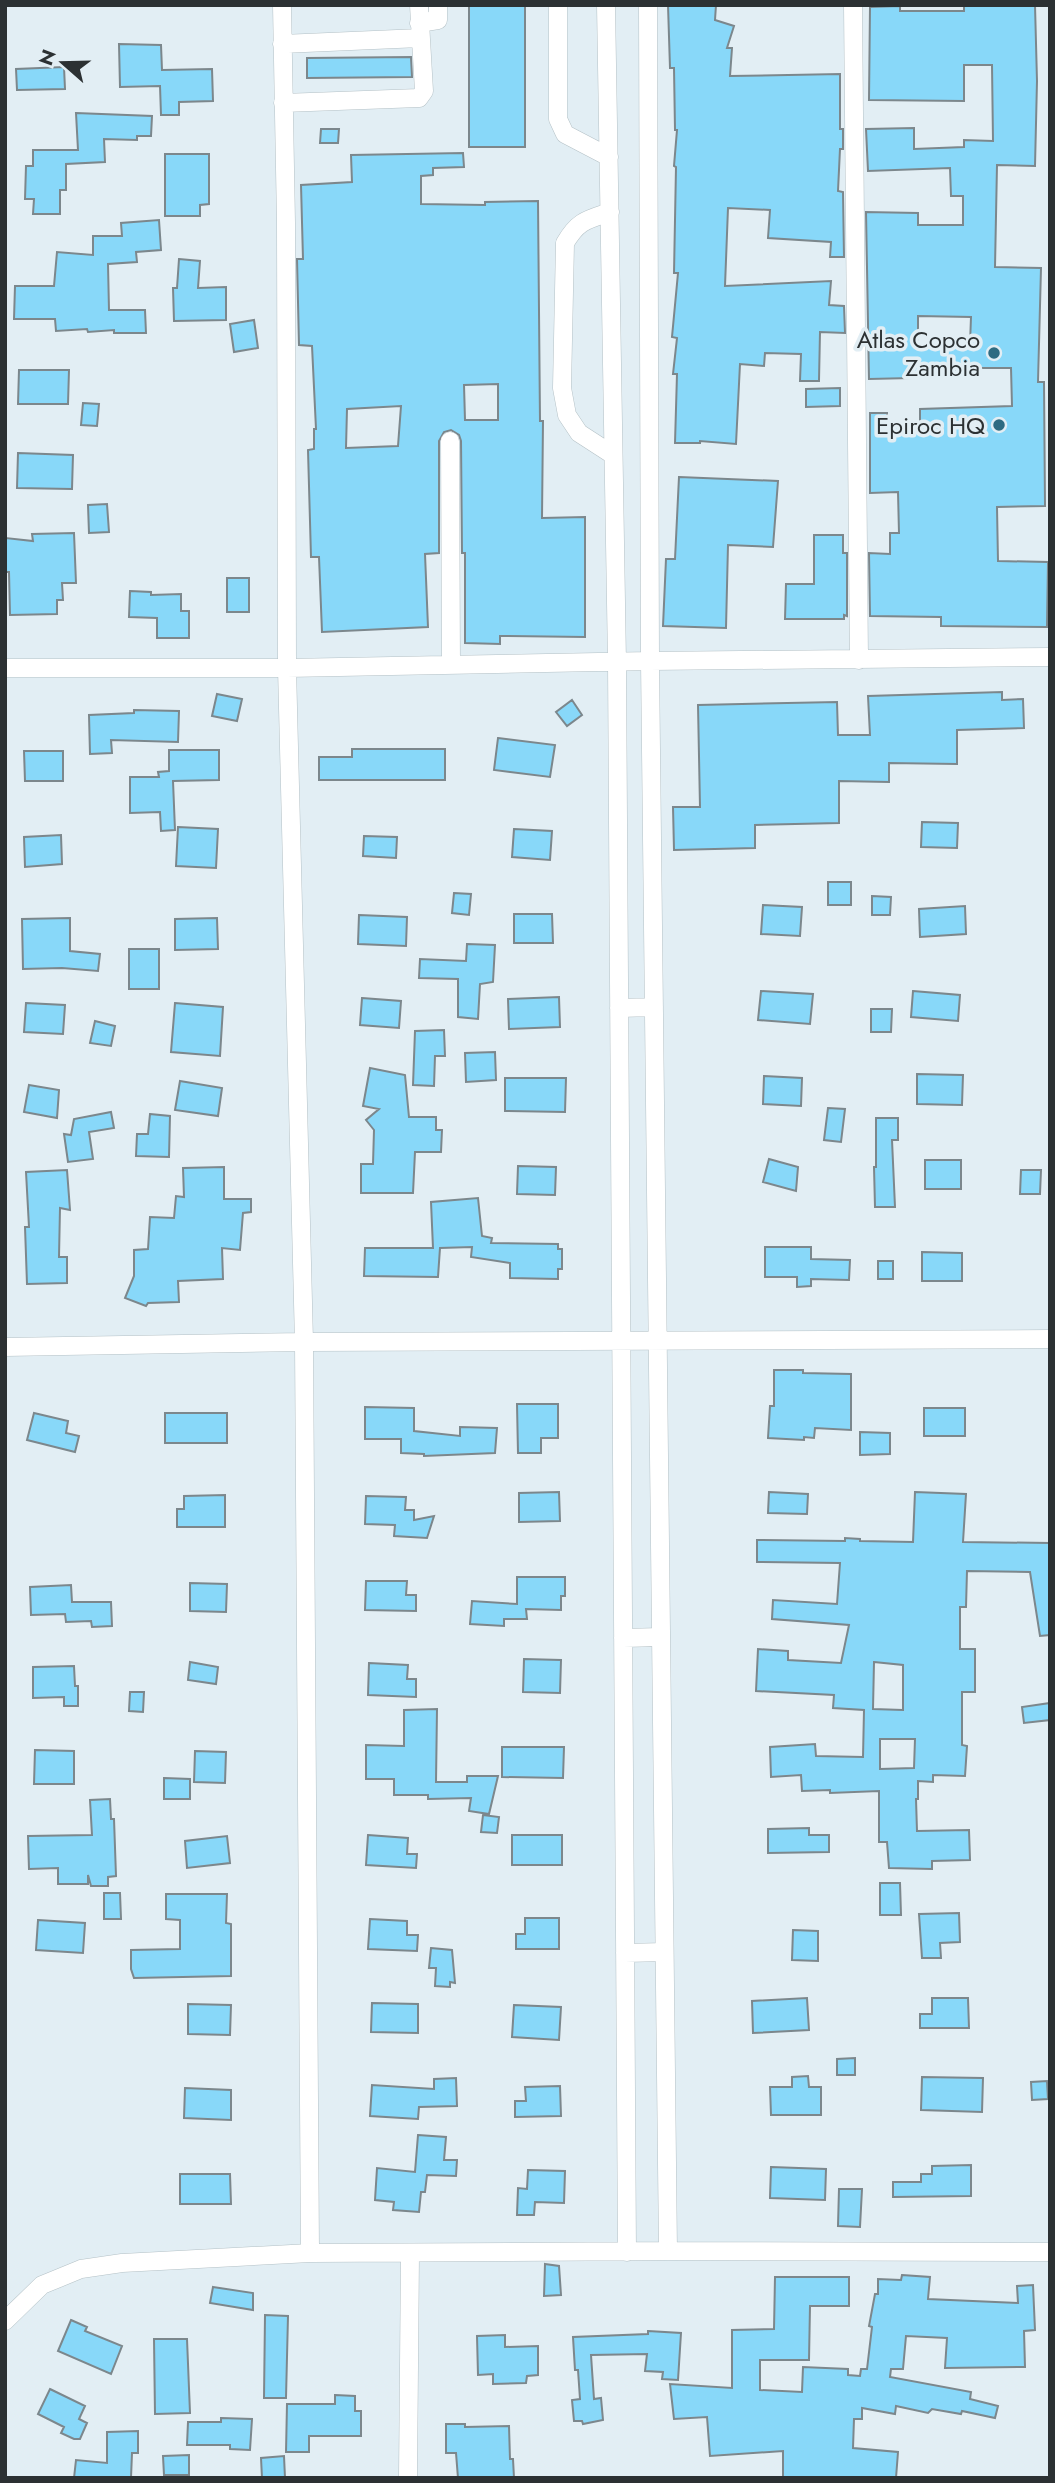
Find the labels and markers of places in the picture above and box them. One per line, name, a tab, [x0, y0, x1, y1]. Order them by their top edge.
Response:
place label: Atlas Copco Zambia	[857, 322, 980, 385]
marker: Atlas Copco Zambia	[986, 345, 1002, 361]
place label: Epiroc HQ	[876, 408, 985, 443]
marker: Epiroc HQ	[991, 417, 1007, 433]

